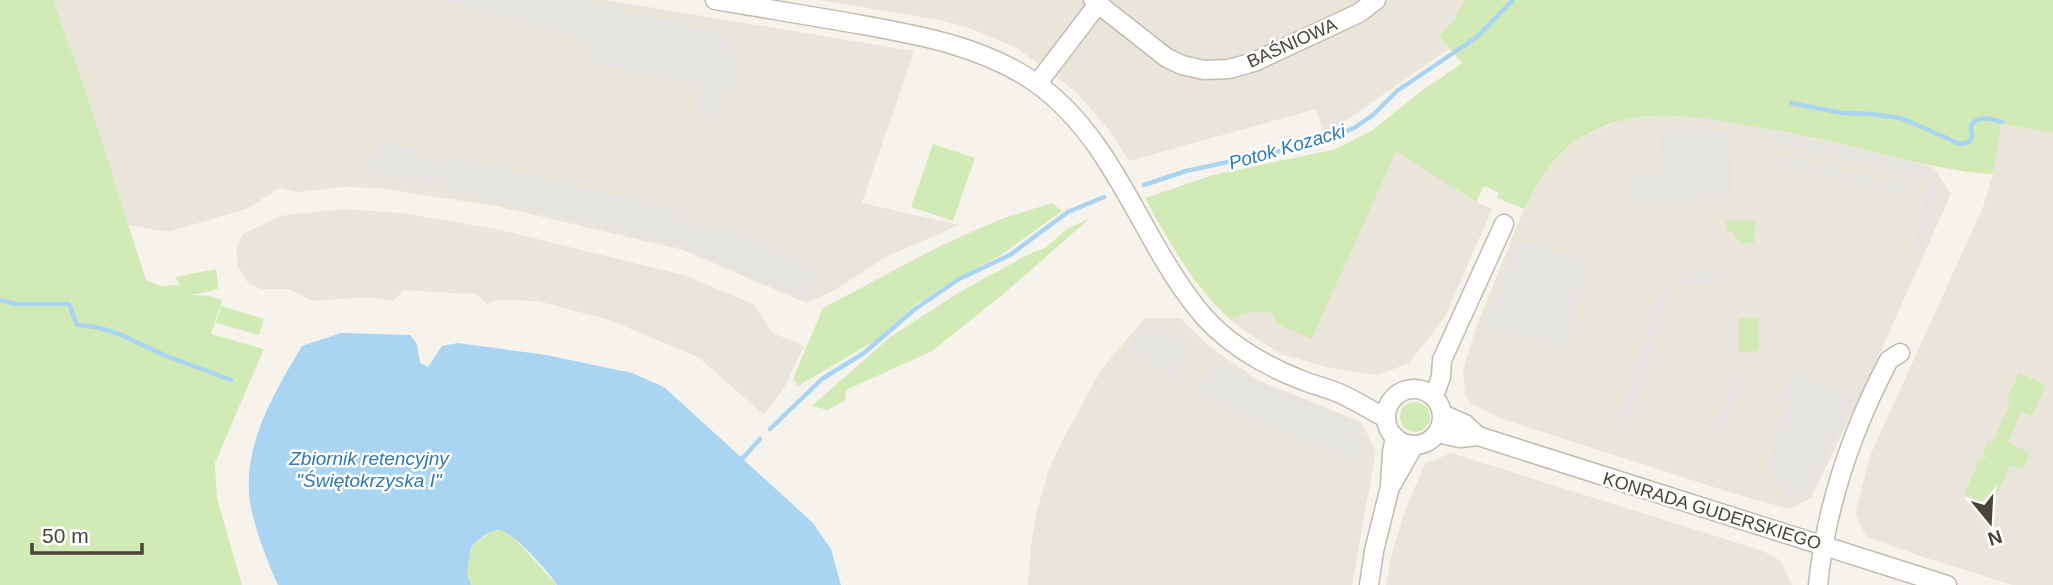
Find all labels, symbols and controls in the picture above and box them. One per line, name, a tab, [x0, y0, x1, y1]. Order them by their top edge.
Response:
street label: BAŚNIOWA	[1244, 13, 1340, 72]
water label: Potok Kozacki	[1226, 120, 1349, 174]
water label: Zbiornik retencyjny "Świętokrzyska I"	[288, 448, 450, 491]
street label: KONRADA GUDERSKIEGO	[1601, 468, 1823, 554]
north arrow	[1955, 487, 2025, 557]
scale bar	[32, 512, 142, 556]
text: 50 m	[42, 524, 89, 547]
text: N	[1985, 526, 2005, 550]

